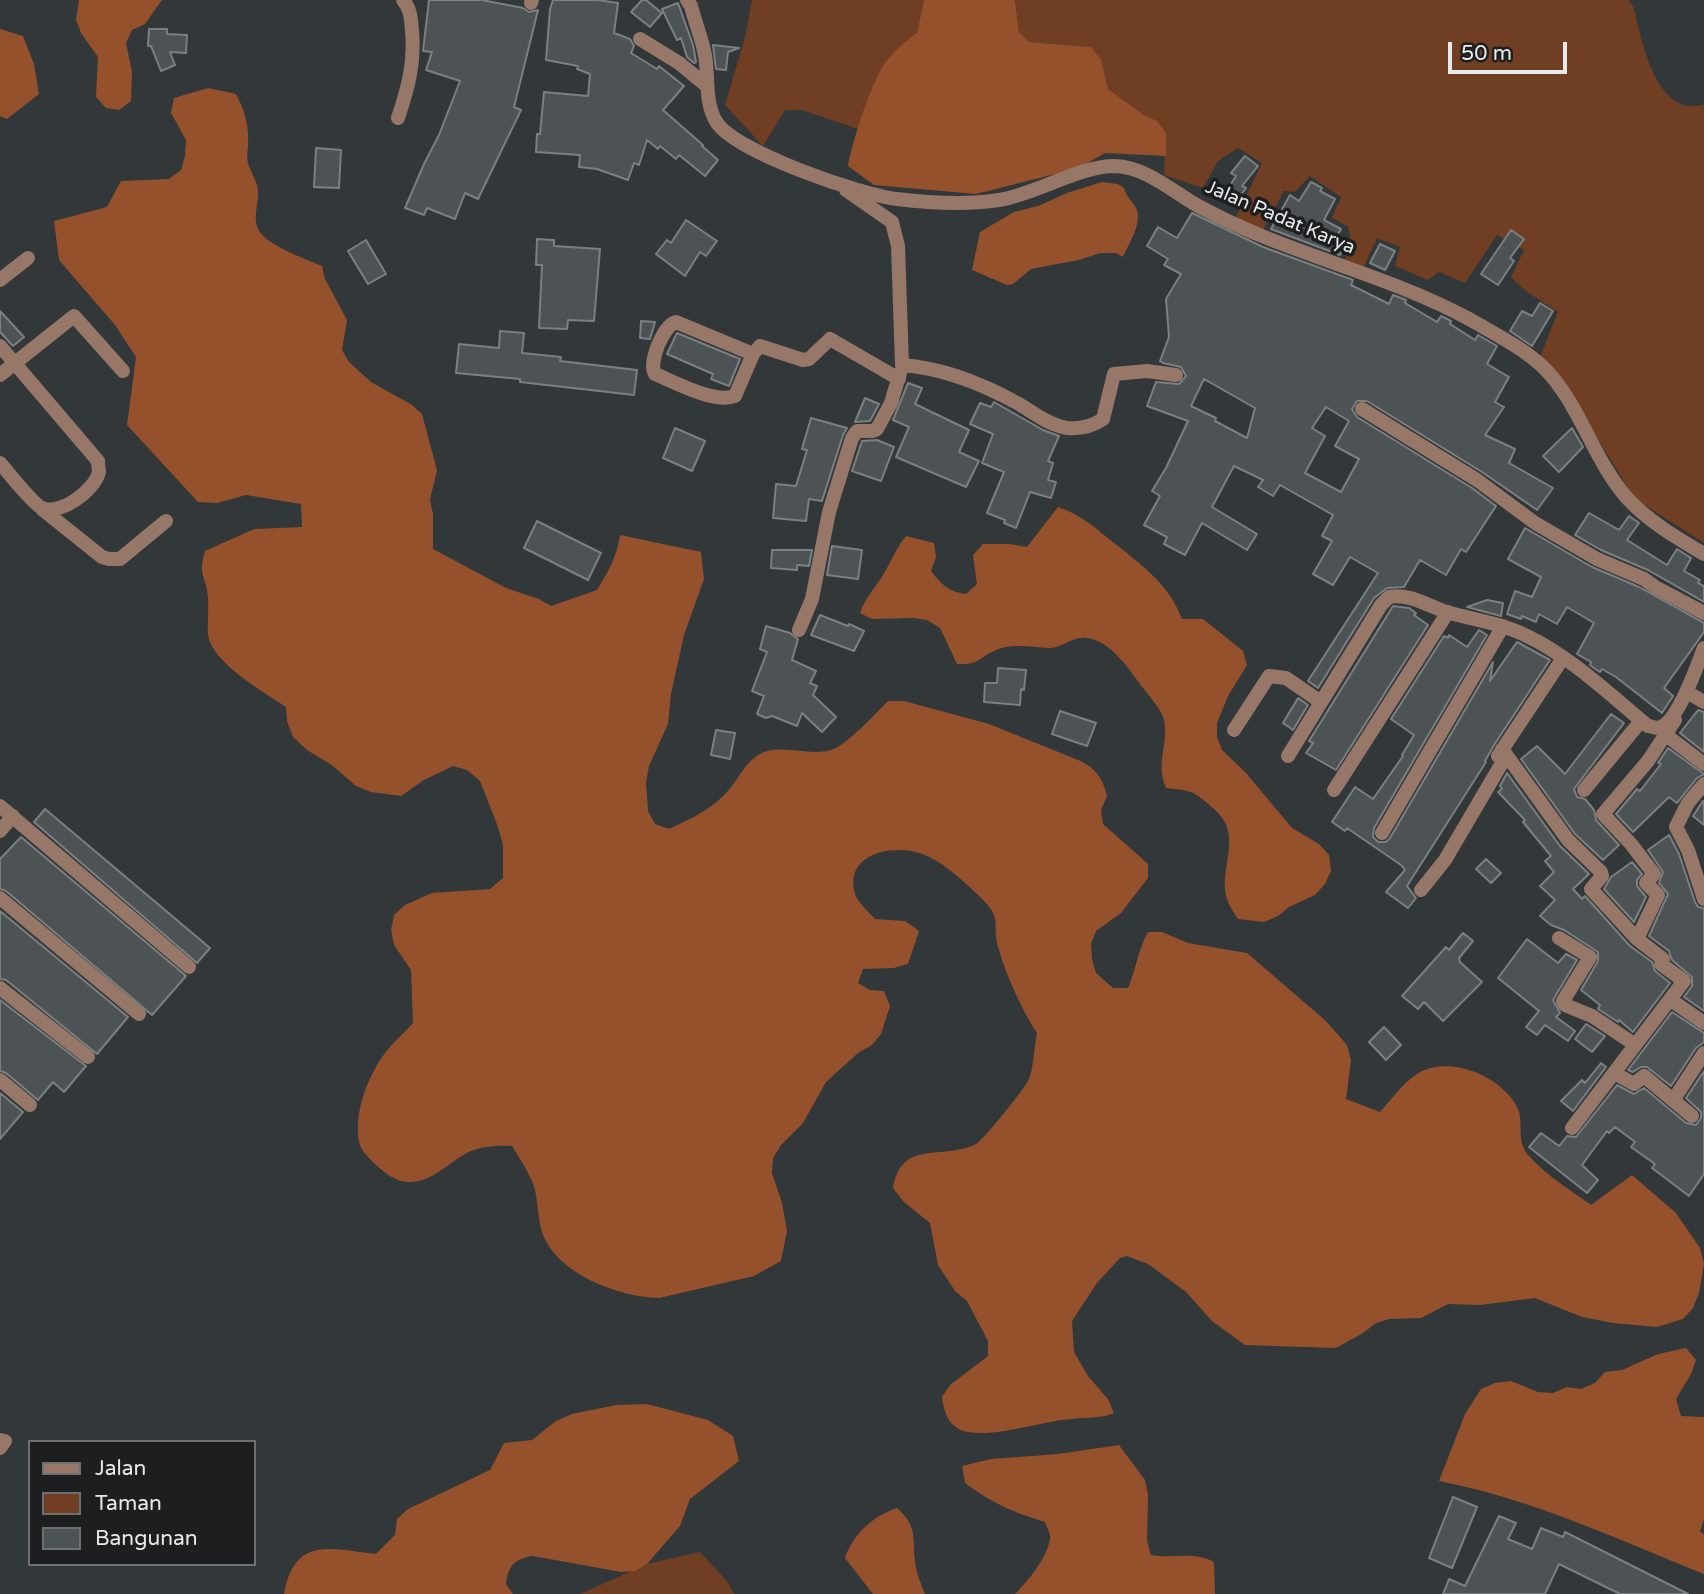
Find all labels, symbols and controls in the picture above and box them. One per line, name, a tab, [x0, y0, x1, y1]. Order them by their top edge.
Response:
scale bar	[1452, 28, 1571, 72]
text: 50 m	[1461, 41, 1512, 66]
street label: Jalan Padat Karya	[1202, 176, 1358, 260]
legend	[28, 1440, 256, 1566]
text: Jalan	[95, 1456, 146, 1481]
text: Taman	[95, 1491, 162, 1516]
text: Bangunan	[95, 1526, 198, 1551]

